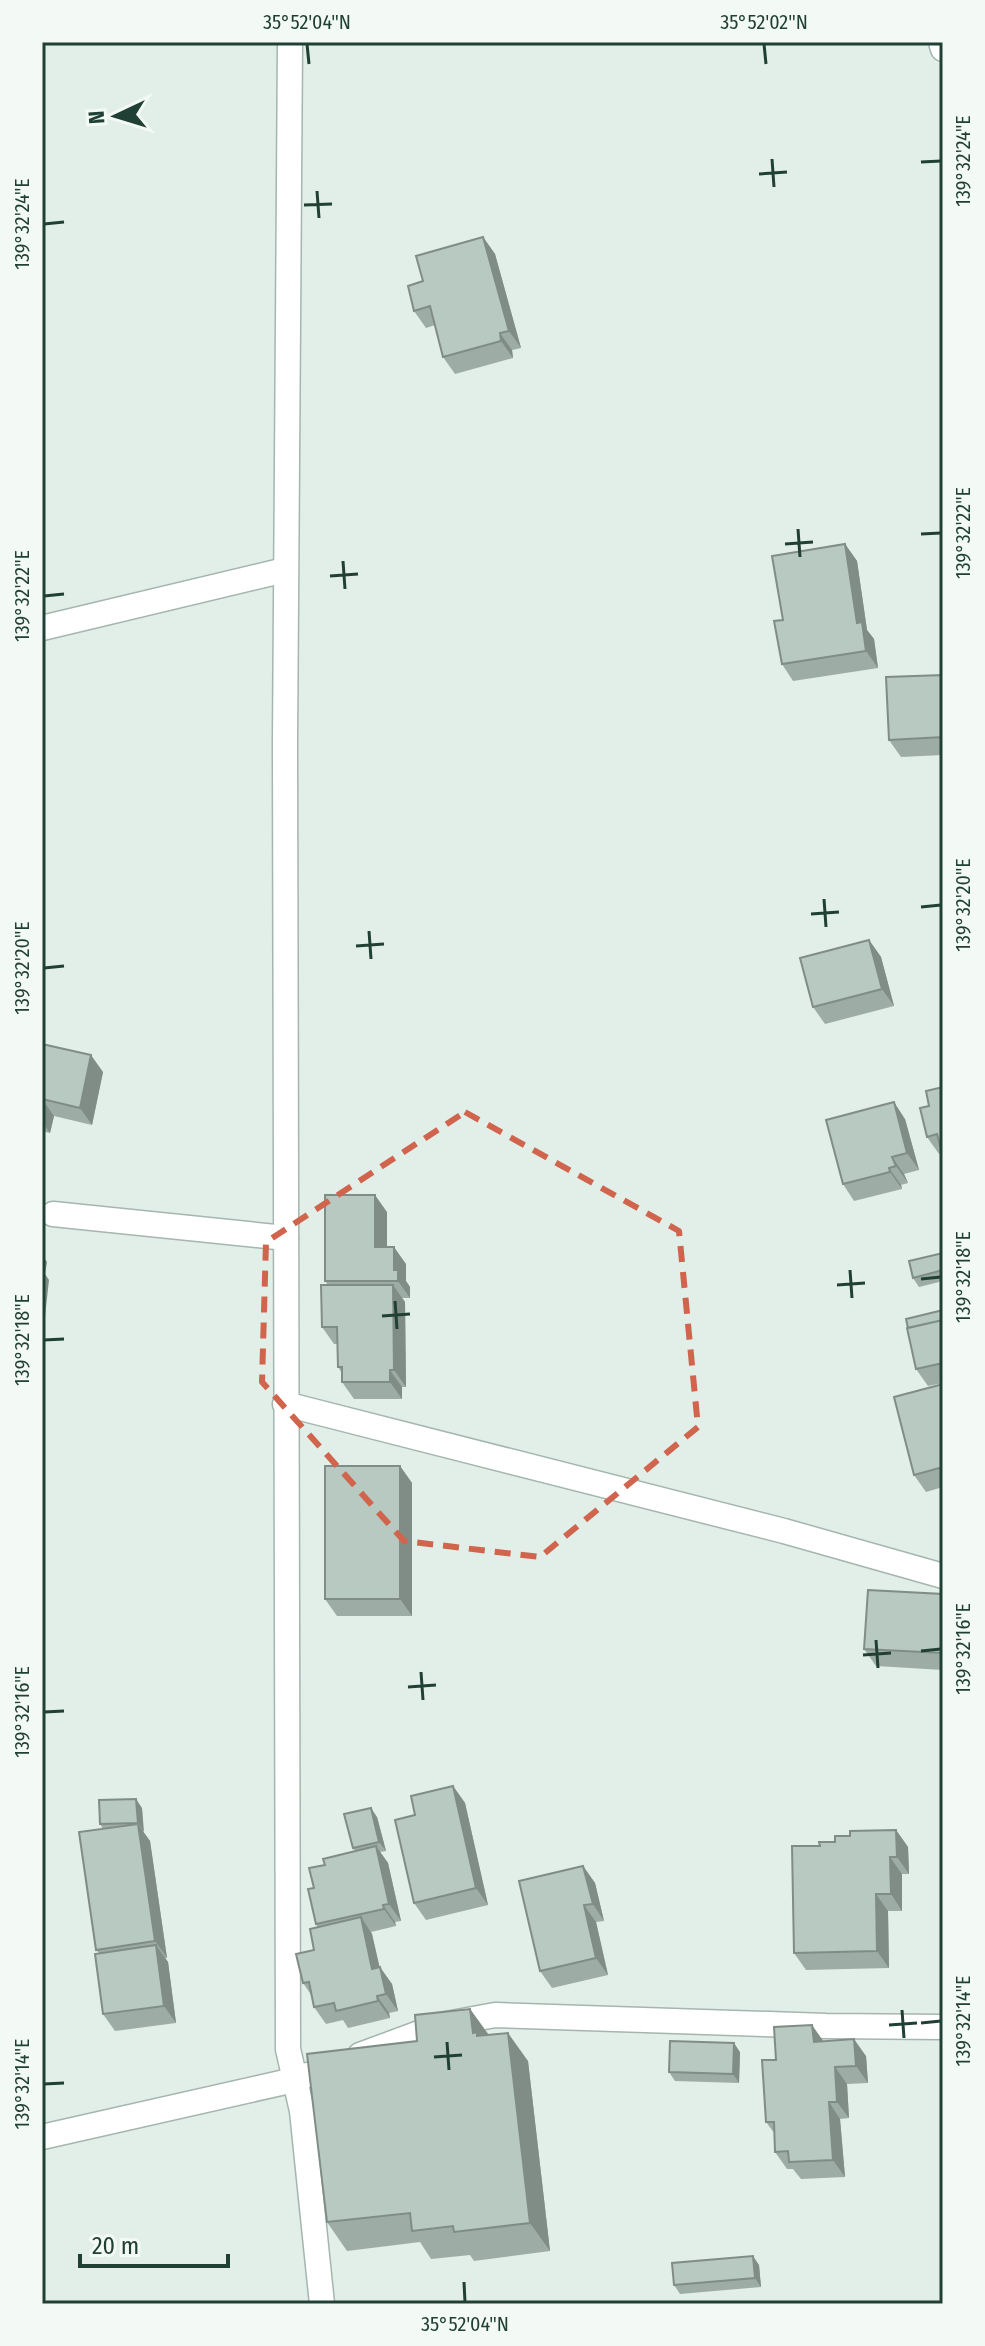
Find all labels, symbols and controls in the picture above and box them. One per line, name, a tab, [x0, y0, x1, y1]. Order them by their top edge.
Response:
text: 35°52'04"N	[263, 10, 351, 34]
text: 35°52'02"N	[720, 10, 808, 34]
north arrow	[76, 76, 156, 156]
text: N	[83, 110, 110, 125]
text: 139°32'24"E	[951, 115, 975, 207]
text: 139°32'24"E	[10, 178, 34, 270]
text: 139°32'22"E	[951, 487, 975, 579]
text: 139°32'22"E	[10, 550, 34, 642]
text: 139°32'20"E	[951, 858, 975, 952]
text: 139°32'20"E	[10, 921, 34, 1015]
text: 139°32'18"E	[951, 1231, 975, 1323]
text: 139°32'18"E	[10, 1294, 34, 1386]
text: 139°32'16"E	[951, 1603, 975, 1695]
text: 139°32'16"E	[10, 1666, 34, 1758]
text: 139°32'14"E	[951, 1976, 975, 2066]
text: 139°32'14"E	[10, 2039, 34, 2129]
scale bar	[80, 2218, 228, 2268]
text: 20 m	[92, 2232, 139, 2260]
text: 35°52'04"N	[421, 2312, 509, 2336]

